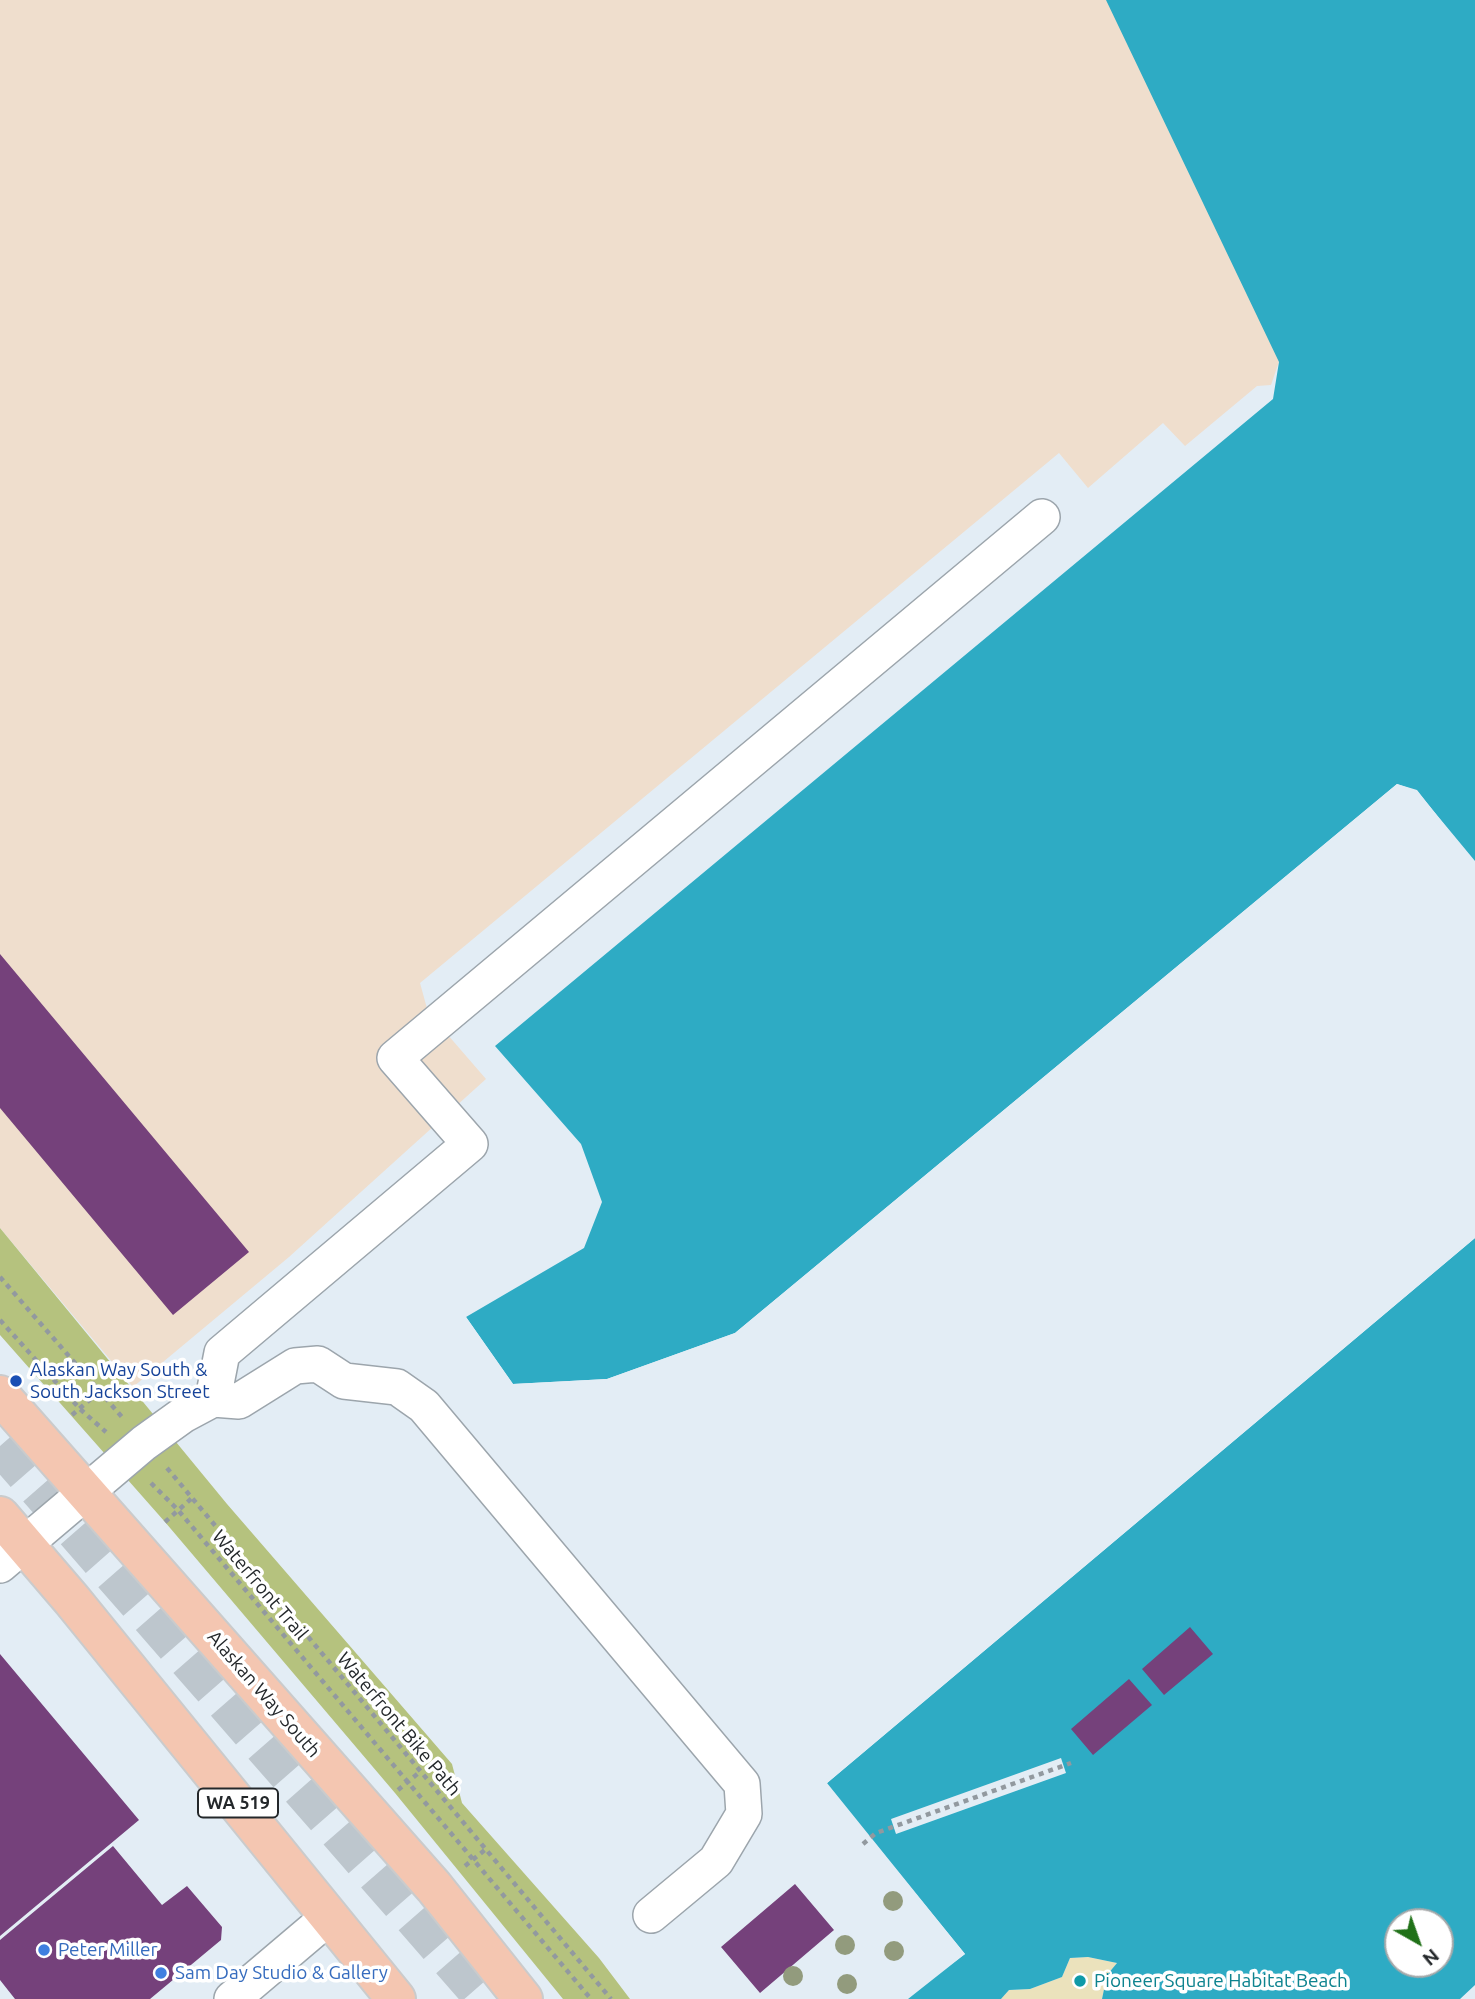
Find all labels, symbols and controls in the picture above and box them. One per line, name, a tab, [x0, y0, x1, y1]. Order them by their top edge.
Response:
place label: Alaskan Way South & South Jackson Street	[30, 1359, 210, 1403]
marker: Alaskan Way South & South Jackson Street	[8, 1373, 24, 1389]
street label: Waterfront Trail	[207, 1525, 313, 1645]
street label: Alaskan Way South	[203, 1626, 325, 1762]
street label: Waterfront Bike Path	[332, 1648, 466, 1800]
road number: WA 519	[198, 1788, 278, 1817]
north arrow	[1384, 1908, 1454, 1978]
place label: Peter Miller	[58, 1939, 158, 1961]
marker: Peter Miller	[36, 1942, 52, 1958]
text: N	[1419, 1945, 1444, 1971]
place label: Sam Day Studio & Gallery	[175, 1962, 388, 1984]
marker: Sam Day Studio & Gallery	[153, 1965, 169, 1981]
place label: Pioneer Square Habitat Beach	[1094, 1970, 1348, 1992]
marker: Pioneer Square Habitat Beach	[1072, 1973, 1088, 1989]

